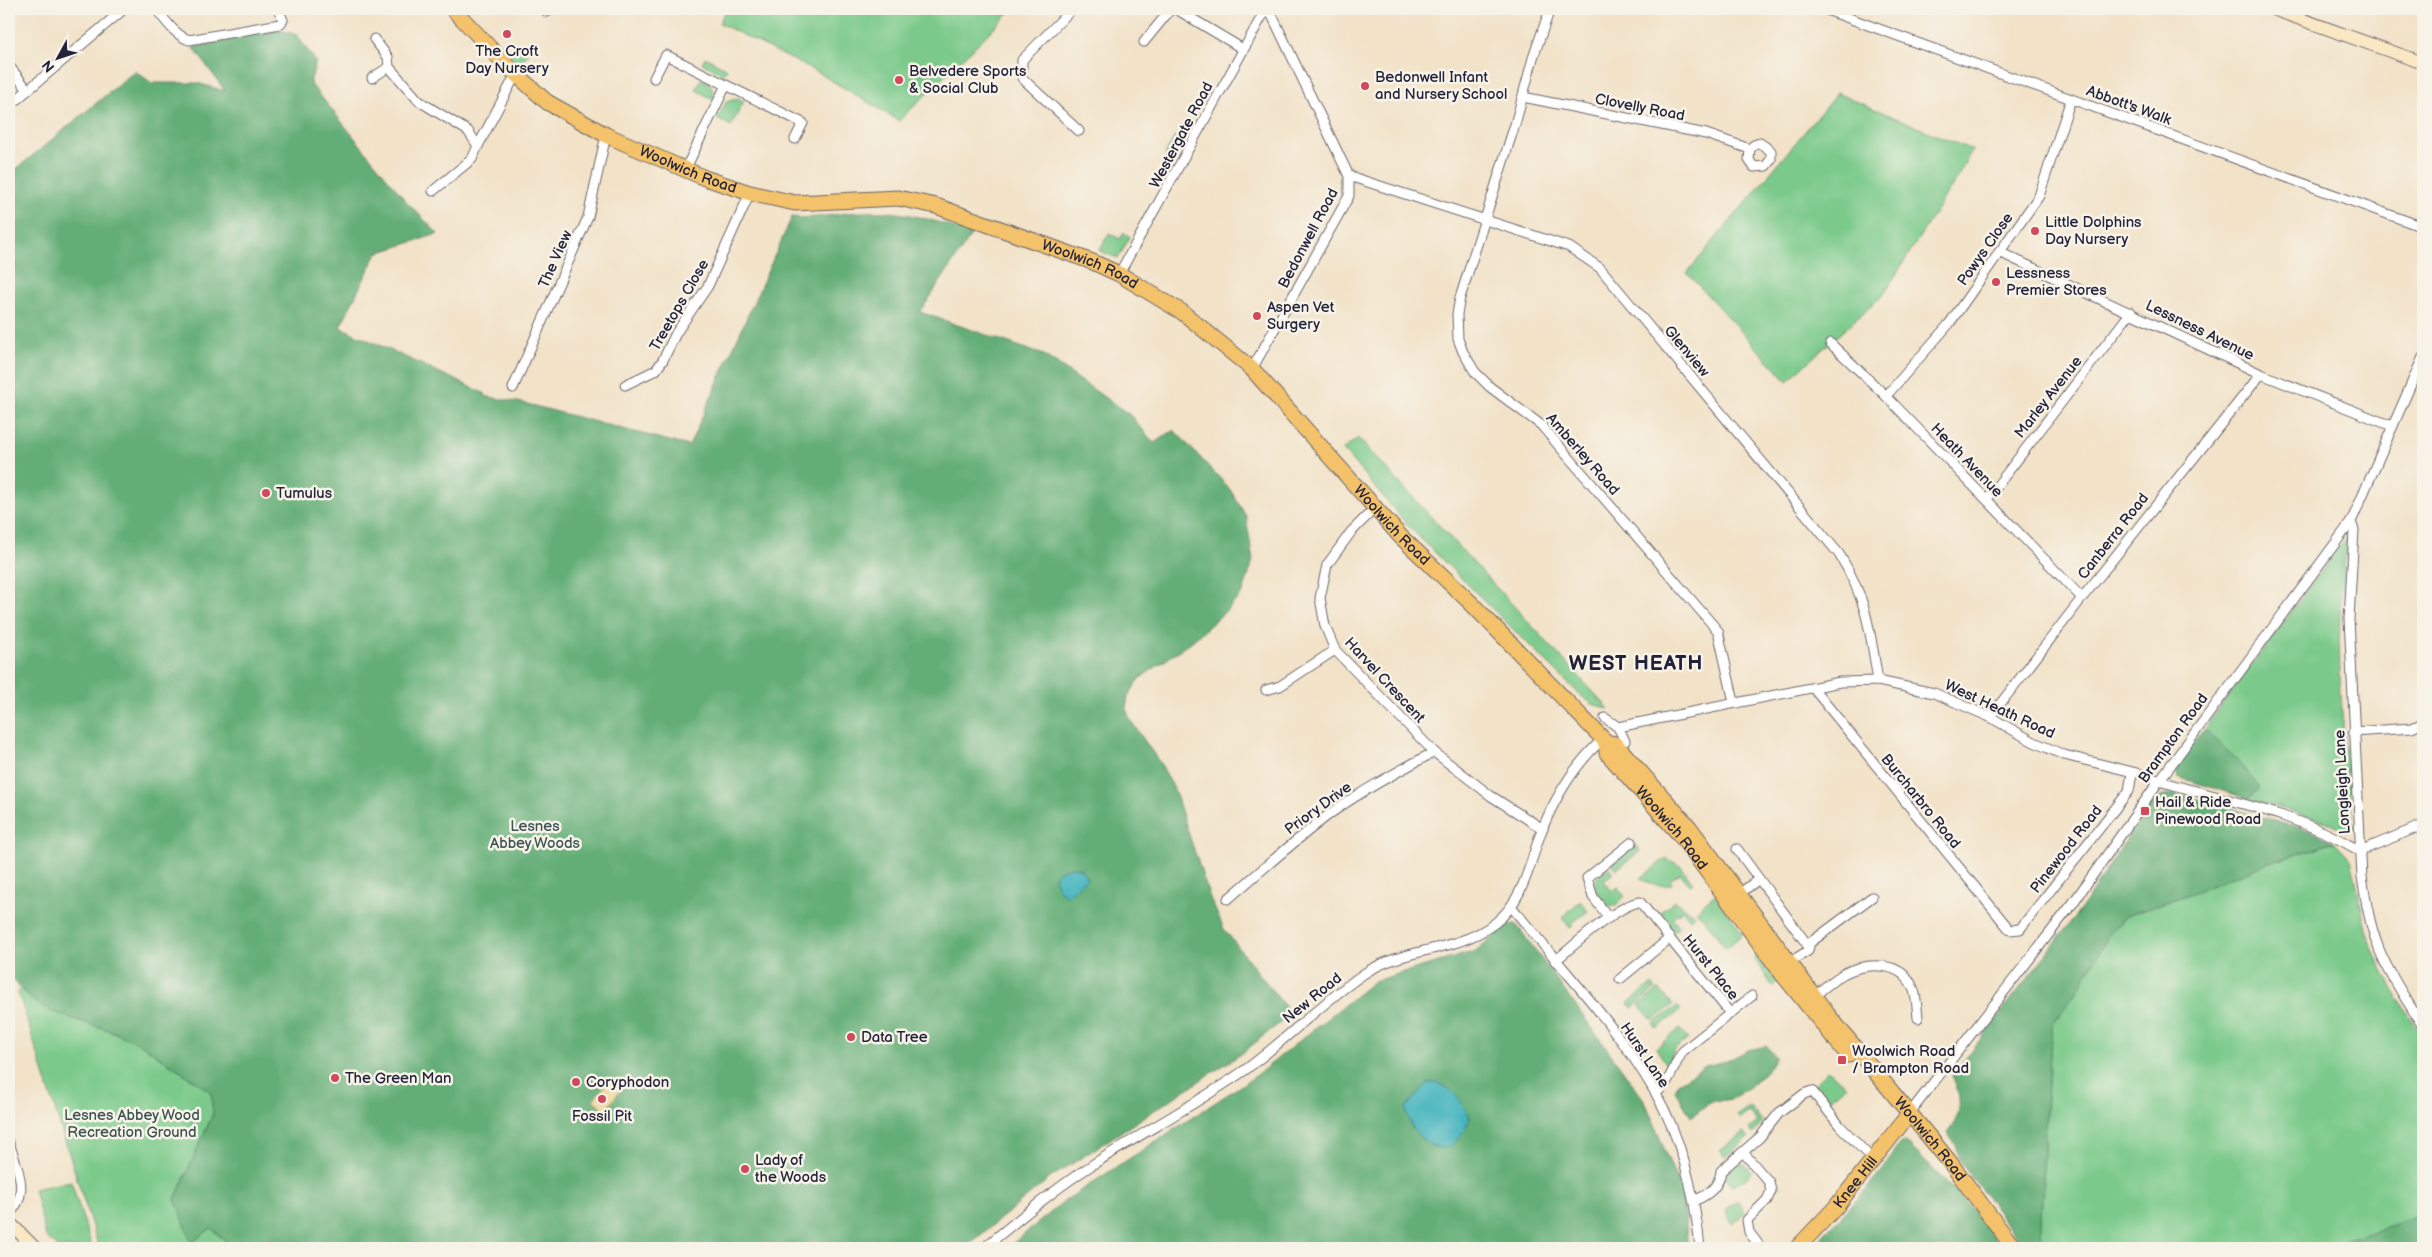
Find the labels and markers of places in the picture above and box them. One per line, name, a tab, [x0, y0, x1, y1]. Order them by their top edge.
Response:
marker: The Croft Day Nursery	[501, 28, 513, 40]
place label: The Croft Day Nursery	[465, 42, 549, 78]
place label: Belvedere Sports & Social Club	[909, 62, 1027, 98]
place label: Bedonwell Infant and Nursery School	[1375, 68, 1507, 104]
marker: Belvedere Sports & Social Club	[893, 74, 905, 86]
marker: Bedonwell Infant and Nursery School	[1359, 80, 1371, 92]
place label: Little Dolphins Day Nursery	[2045, 213, 2142, 249]
marker: Little Dolphins Day Nursery	[2029, 225, 2041, 237]
place label: Lessness Premier Stores	[2006, 264, 2107, 300]
marker: Lessness Premier Stores	[1990, 276, 2002, 288]
place label: Aspen Vet Surgery	[1267, 298, 1335, 334]
marker: Aspen Vet Surgery	[1251, 310, 1263, 322]
place label: Tumulus	[276, 484, 333, 503]
marker: Tumulus	[260, 487, 272, 499]
place label: Hail & Ride Pinewood Road	[2155, 793, 2261, 829]
marker: Hail & Ride Pinewood Road	[2139, 805, 2151, 817]
place label: Data Tree	[861, 1028, 928, 1047]
marker: Data Tree	[845, 1031, 857, 1043]
place label: Woolwich Road / Brampton Road	[1852, 1042, 1969, 1078]
marker: Woolwich Road / Brampton Road	[1836, 1054, 1848, 1066]
place label: The Green Man	[345, 1069, 451, 1088]
marker: The Green Man	[329, 1072, 341, 1084]
place label: Coryphodon	[586, 1073, 669, 1092]
marker: Coryphodon	[570, 1076, 582, 1088]
marker: Fossil Pit	[596, 1093, 608, 1105]
place label: Fossil Pit	[572, 1107, 633, 1126]
place label: Lady of the Woods	[755, 1151, 827, 1187]
marker: Lady of the Woods	[739, 1163, 751, 1175]

